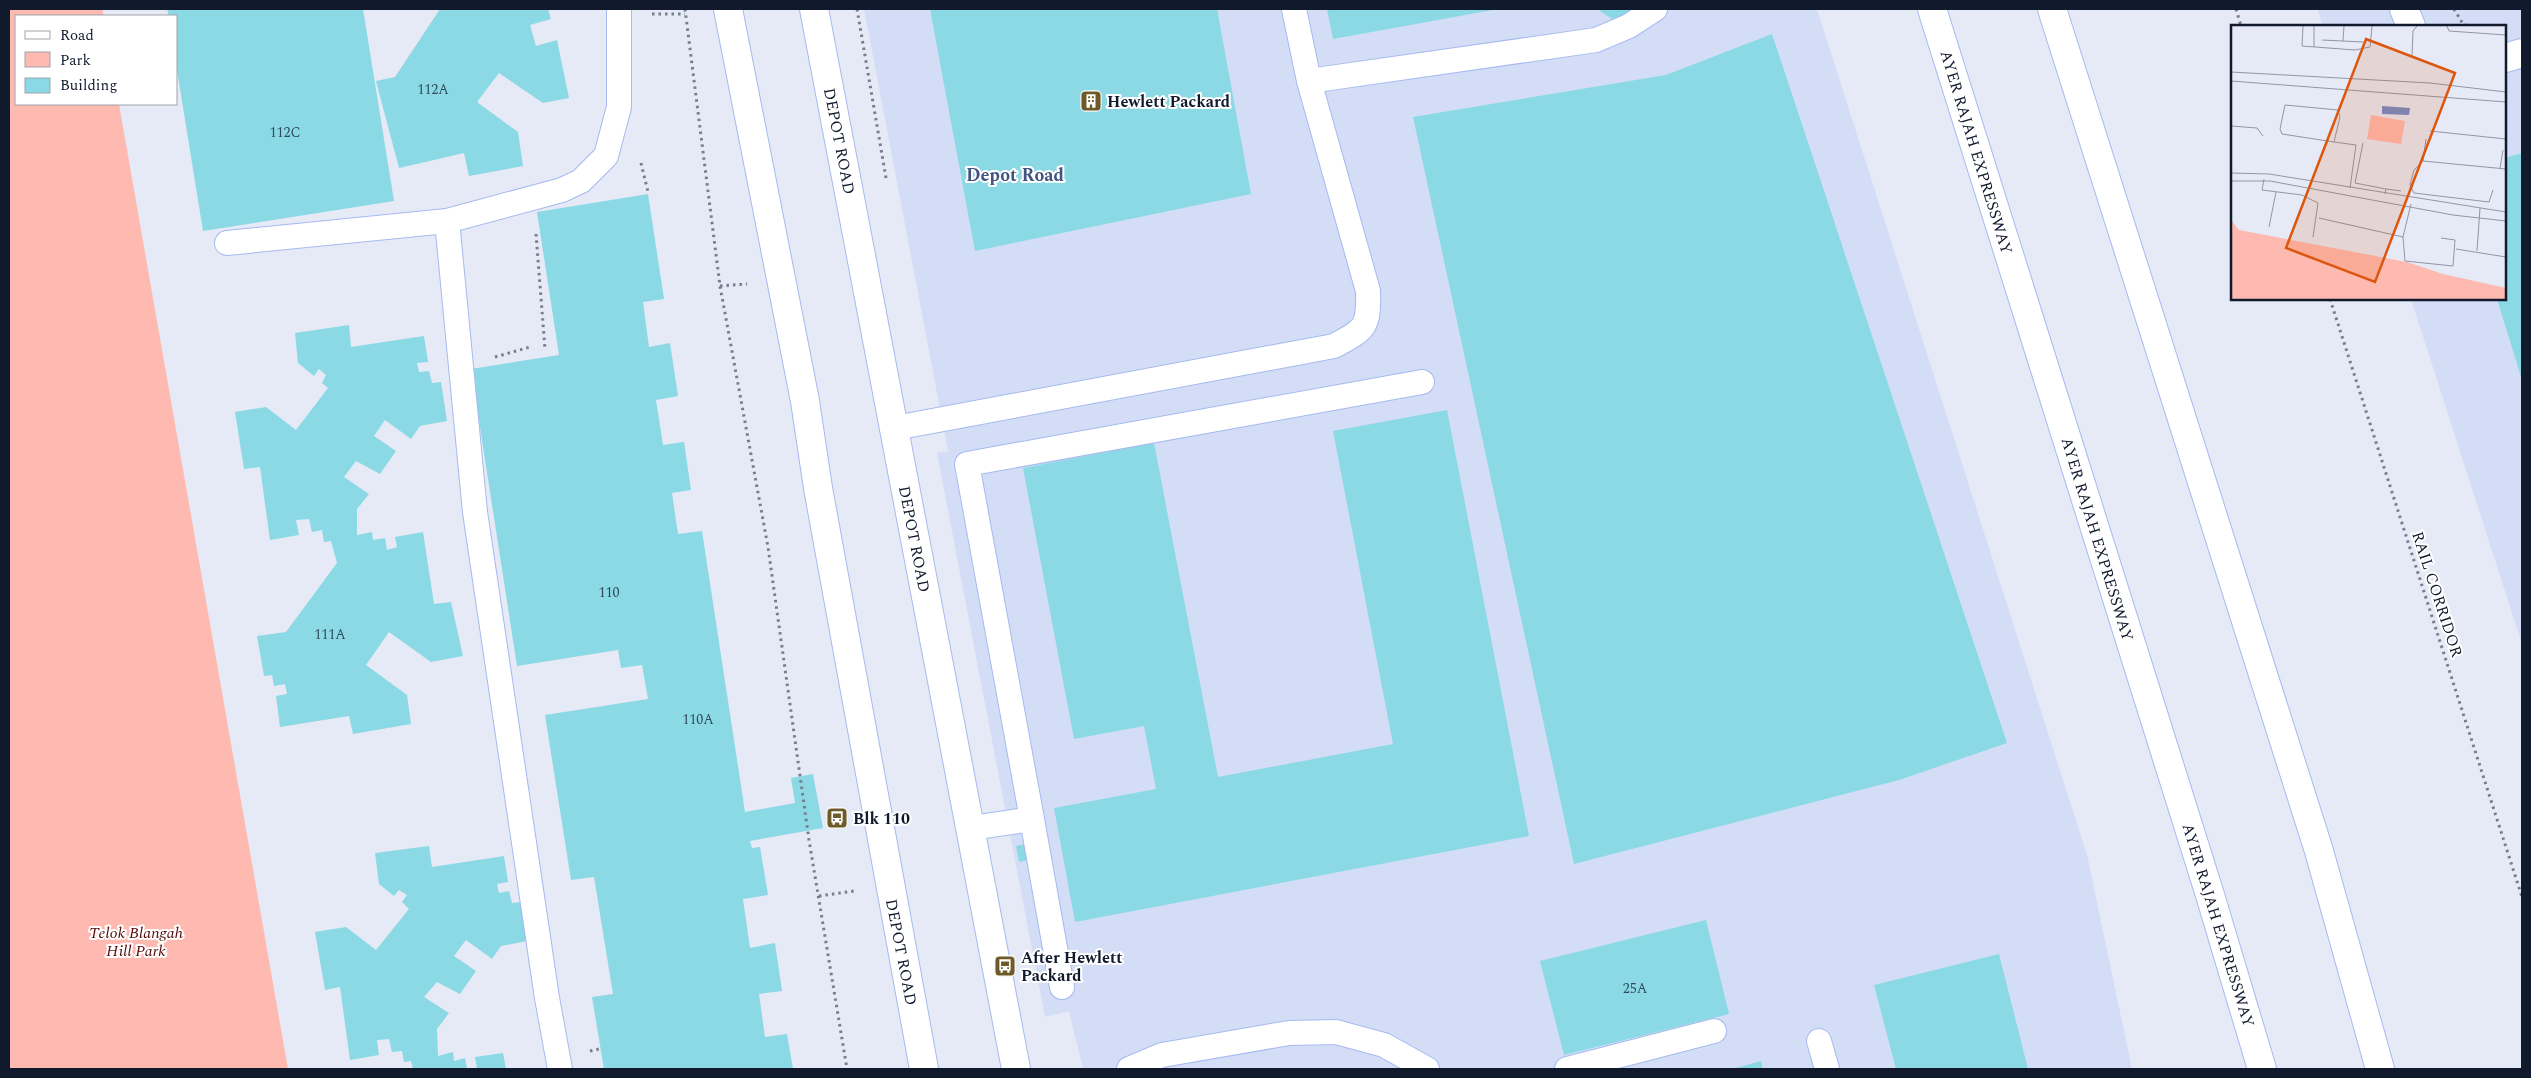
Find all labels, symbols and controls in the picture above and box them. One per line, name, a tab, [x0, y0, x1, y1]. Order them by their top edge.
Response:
legend	[15, 15, 178, 105]
text: Road	[60, 24, 94, 47]
inset map	[2231, 25, 2506, 300]
street label: AYER RAJAH EXPRESSWAY	[1934, 47, 2019, 257]
text: Park	[60, 49, 91, 72]
text: Building	[60, 74, 117, 97]
house number: 112A	[417, 79, 449, 100]
street label: DEPOT ROAD	[817, 86, 861, 197]
building icon: Hewlett Packard	[1079, 89, 1103, 113]
place label: Hewlett Packard	[1107, 90, 1230, 114]
house number: 112C	[269, 122, 301, 143]
district label: Depot Road	[966, 162, 1065, 189]
street label: AYER RAJAH EXPRESSWAY	[2055, 434, 2140, 644]
street label: DEPOT ROAD	[892, 484, 936, 595]
street label: RAIL CORRIDOR	[2405, 528, 2469, 661]
house number: 110	[599, 582, 620, 603]
house number: 111A	[314, 624, 346, 645]
house number: 110A	[682, 709, 714, 730]
bus stop icon: Blk 110	[825, 806, 849, 830]
place label: Blk 110	[853, 807, 910, 831]
street label: AYER RAJAH EXPRESSWAY	[2176, 820, 2261, 1030]
street label: DEPOT ROAD	[879, 897, 923, 1008]
park label: Telok Blangah Hill Park	[89, 921, 183, 963]
place label: After Hewlett Packard	[1021, 946, 1122, 988]
bus stop icon: After Hewlett Packard	[993, 954, 1017, 978]
house number: 25A	[1623, 978, 1648, 999]

